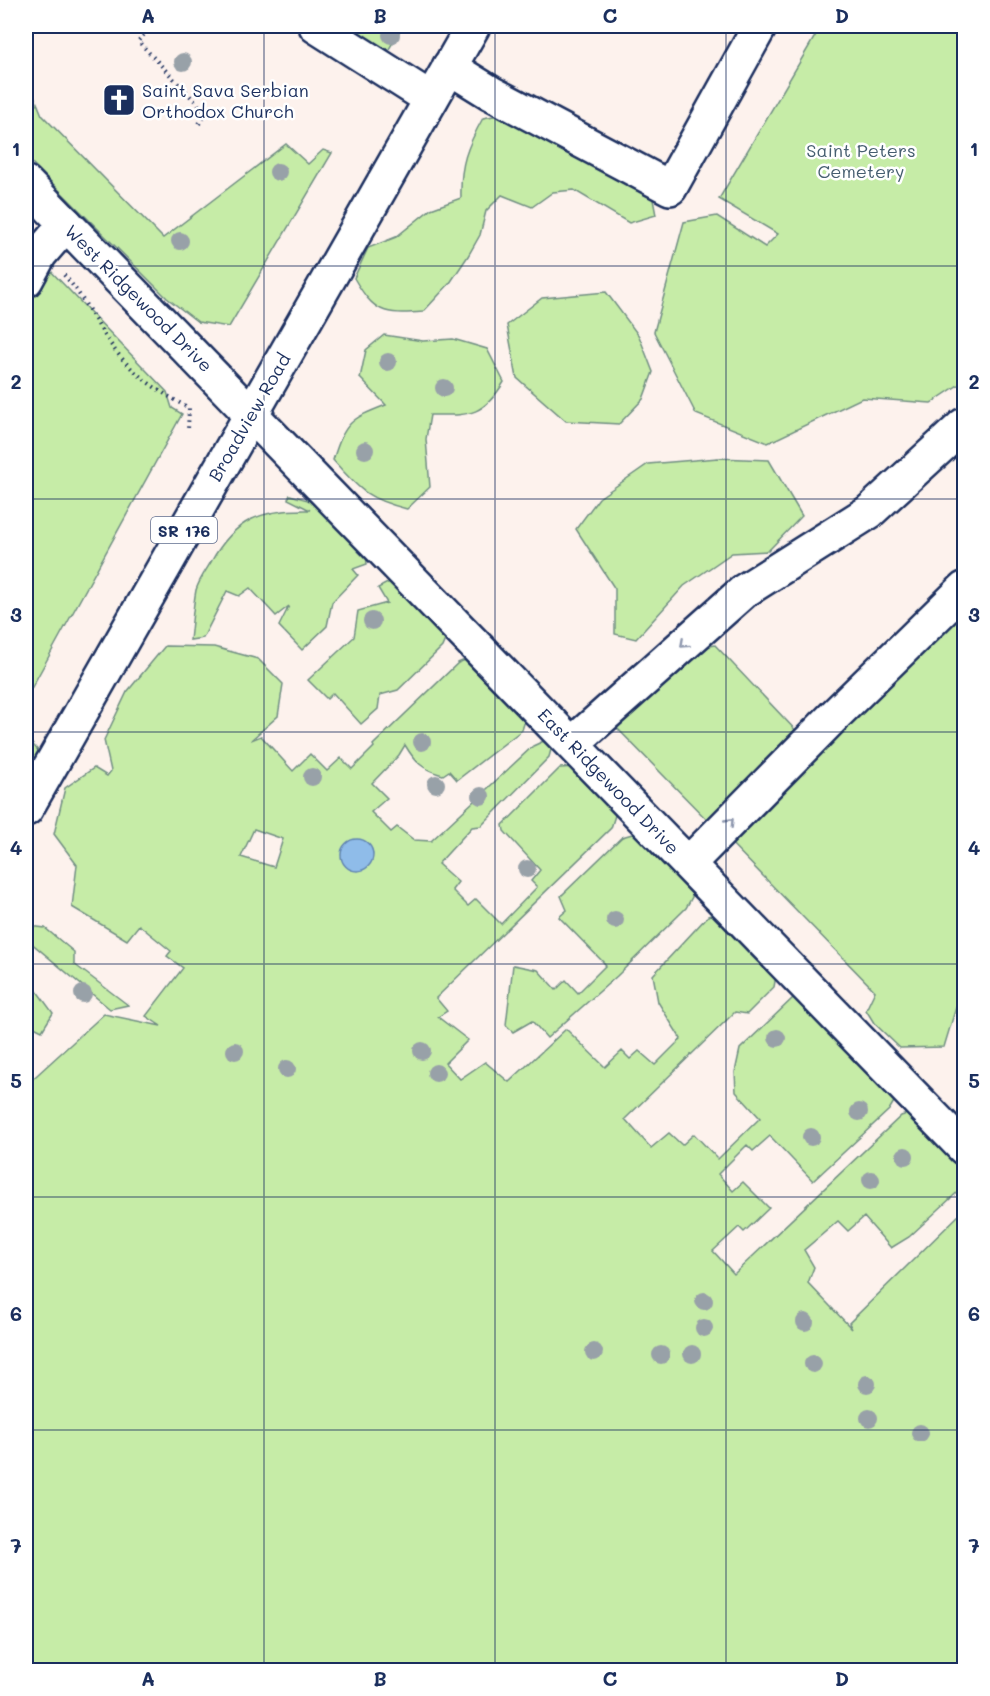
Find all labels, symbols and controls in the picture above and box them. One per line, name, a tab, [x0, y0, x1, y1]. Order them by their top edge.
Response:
text: A	[141, 2, 155, 28]
text: B	[373, 2, 387, 28]
text: C	[603, 2, 618, 28]
text: D	[835, 2, 849, 28]
place label: Saint Sava Serbian Orthodox Church	[142, 78, 309, 123]
church icon: Saint Sava Serbian Orthodox Church	[101, 82, 137, 118]
text: 1	[12, 135, 20, 161]
text: 1	[970, 135, 978, 161]
park label: Saint Peters Cemetery	[806, 138, 916, 183]
street label: West Ridgewood Drive	[60, 219, 218, 377]
street label: Broadview Road	[203, 349, 295, 485]
text: 2	[10, 368, 22, 394]
text: 2	[968, 368, 980, 394]
road number: SR 176	[151, 517, 217, 543]
text: 3	[10, 601, 22, 627]
text: 3	[968, 601, 980, 627]
one-way arrow	[680, 637, 691, 648]
street label: East Ridgewood Drive	[533, 703, 685, 859]
one-way arrow	[722, 818, 733, 829]
text: 4	[10, 834, 23, 860]
text: 4	[968, 834, 981, 860]
text: 5	[10, 1067, 22, 1093]
text: 5	[968, 1067, 980, 1093]
text: 6	[10, 1300, 22, 1326]
text: 6	[968, 1300, 980, 1326]
text: 7	[10, 1532, 22, 1558]
text: 7	[968, 1532, 980, 1558]
text: A	[141, 1665, 155, 1691]
text: B	[373, 1665, 387, 1691]
text: C	[603, 1665, 618, 1691]
text: D	[835, 1665, 849, 1691]

